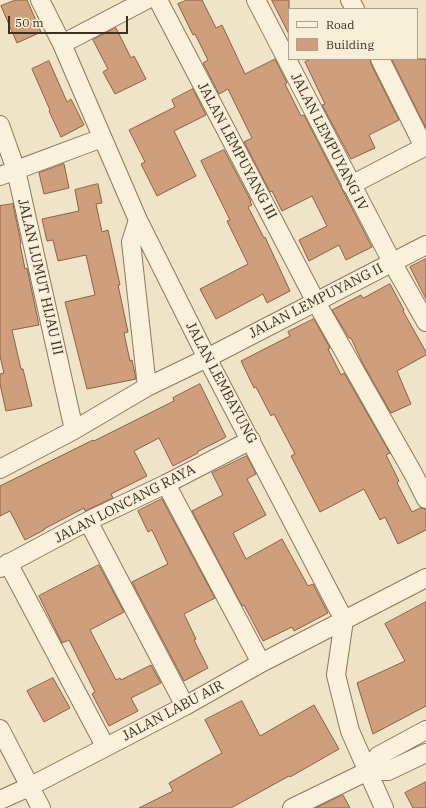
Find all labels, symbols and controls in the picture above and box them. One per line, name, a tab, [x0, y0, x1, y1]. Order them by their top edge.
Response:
scale bar	[10, 8, 130, 34]
legend	[288, 8, 418, 60]
text: 50 m	[15, 15, 44, 30]
text: Road	[326, 17, 355, 32]
text: Building	[326, 37, 374, 52]
street label: JALAN LEMPUYANG IV	[287, 70, 371, 214]
street label: JALAN LEMPUYANG III	[194, 80, 280, 222]
street label: JALAN LUMUT HIJAU III	[14, 197, 66, 357]
street label: JALAN LEMPUYANG II	[246, 260, 386, 342]
street label: JALAN LEMBAYUNG	[182, 319, 260, 447]
street label: JALAN LONCANG RAYA	[52, 461, 198, 547]
street label: JALAN LABU AIR	[119, 677, 227, 745]

